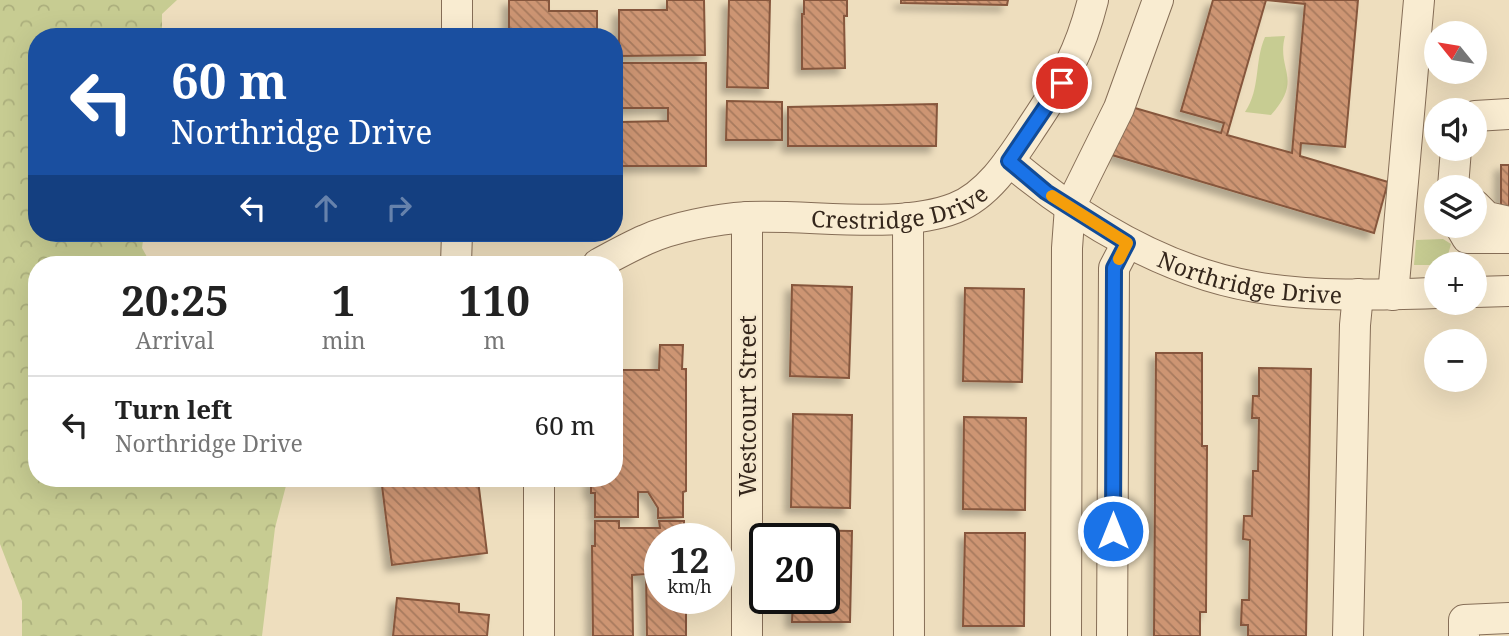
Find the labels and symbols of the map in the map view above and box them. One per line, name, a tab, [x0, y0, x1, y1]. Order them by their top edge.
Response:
north arrow	[1424, 21, 1488, 84]
pin	[1032, 53, 1092, 113]
street label: Crestridge Drive	[811, 177, 994, 236]
street label: Northridge Drive	[1153, 243, 1342, 310]
street label: Westcourt Street	[731, 315, 763, 497]
position arrow	[1076, 494, 1150, 568]
speed limit sign: 20	[749, 523, 840, 614]

